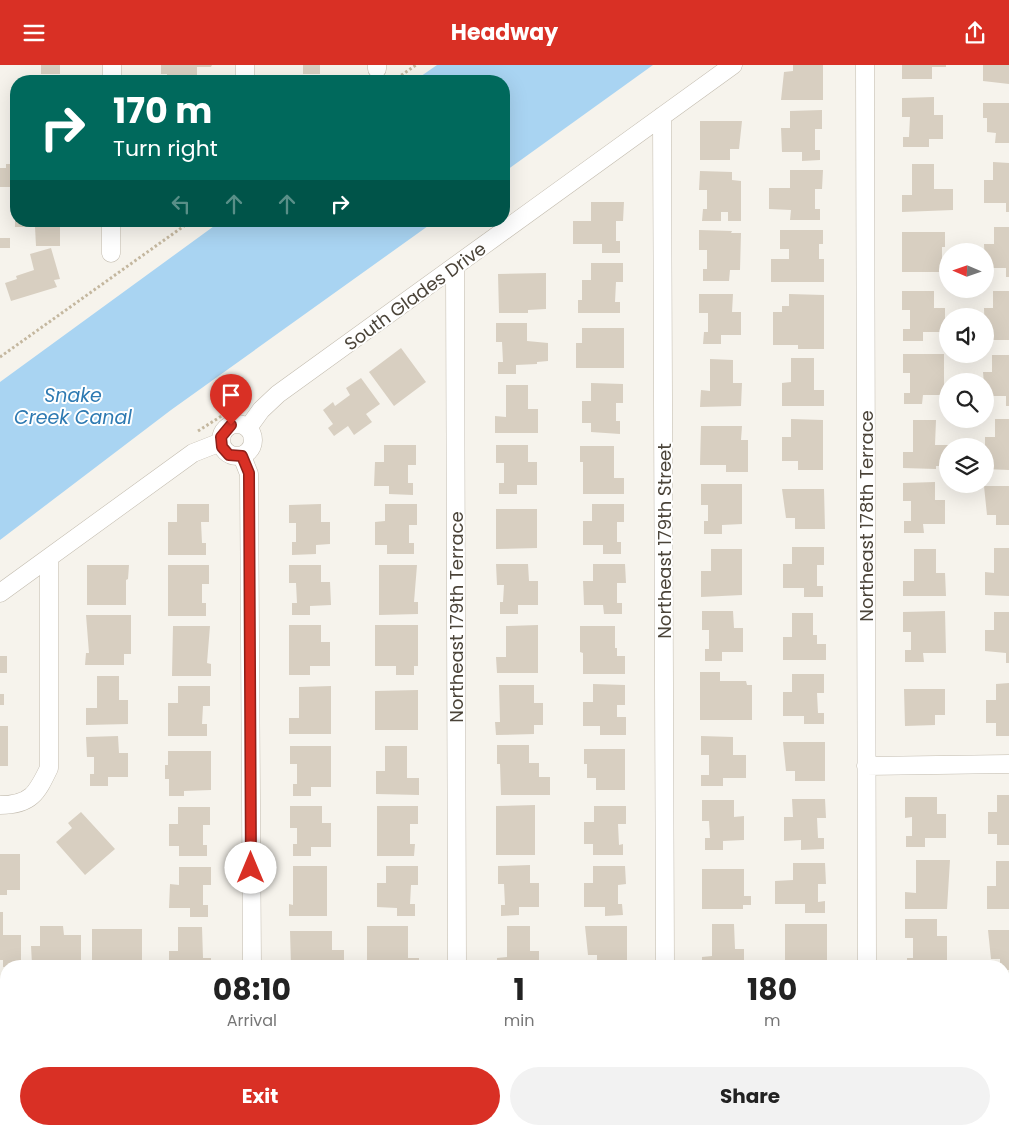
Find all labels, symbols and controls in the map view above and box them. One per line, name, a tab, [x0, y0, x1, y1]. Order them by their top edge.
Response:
text: Headway	[451, 17, 558, 48]
icon: menu	[20, 19, 48, 47]
icon: share	[961, 19, 989, 47]
text: 170 m	[113, 86, 212, 135]
icon: right	[30, 95, 95, 160]
text: Turn right	[113, 133, 218, 164]
icon: left	[167, 190, 195, 218]
icon: ahead	[220, 190, 248, 218]
icon: ahead	[273, 190, 301, 218]
icon: right	[326, 190, 354, 218]
street label: South Glades Drive	[339, 236, 491, 356]
north arrow	[939, 243, 994, 297]
map controls	[939, 243, 994, 493]
button: sound	[939, 308, 994, 363]
button: search	[939, 373, 994, 428]
pin	[210, 374, 252, 425]
icon: arrive	[217, 381, 245, 409]
water label: Snake Creek Canal	[14, 382, 132, 431]
street label: Northeast 178th Terrace	[854, 410, 879, 622]
button: layers	[939, 438, 994, 493]
street label: Northeast 179th Street	[652, 443, 677, 639]
street label: Northeast 179th Terrace	[444, 511, 469, 723]
position arrow	[224, 841, 276, 893]
text: 08:10	[213, 968, 291, 1011]
text: 1	[513, 968, 525, 1011]
text: 180	[747, 968, 797, 1011]
text: Arrival	[227, 1009, 277, 1032]
text: min	[504, 1009, 534, 1032]
text: m	[764, 1009, 780, 1032]
button: Exit	[20, 1067, 500, 1125]
button: Share	[510, 1067, 990, 1125]

